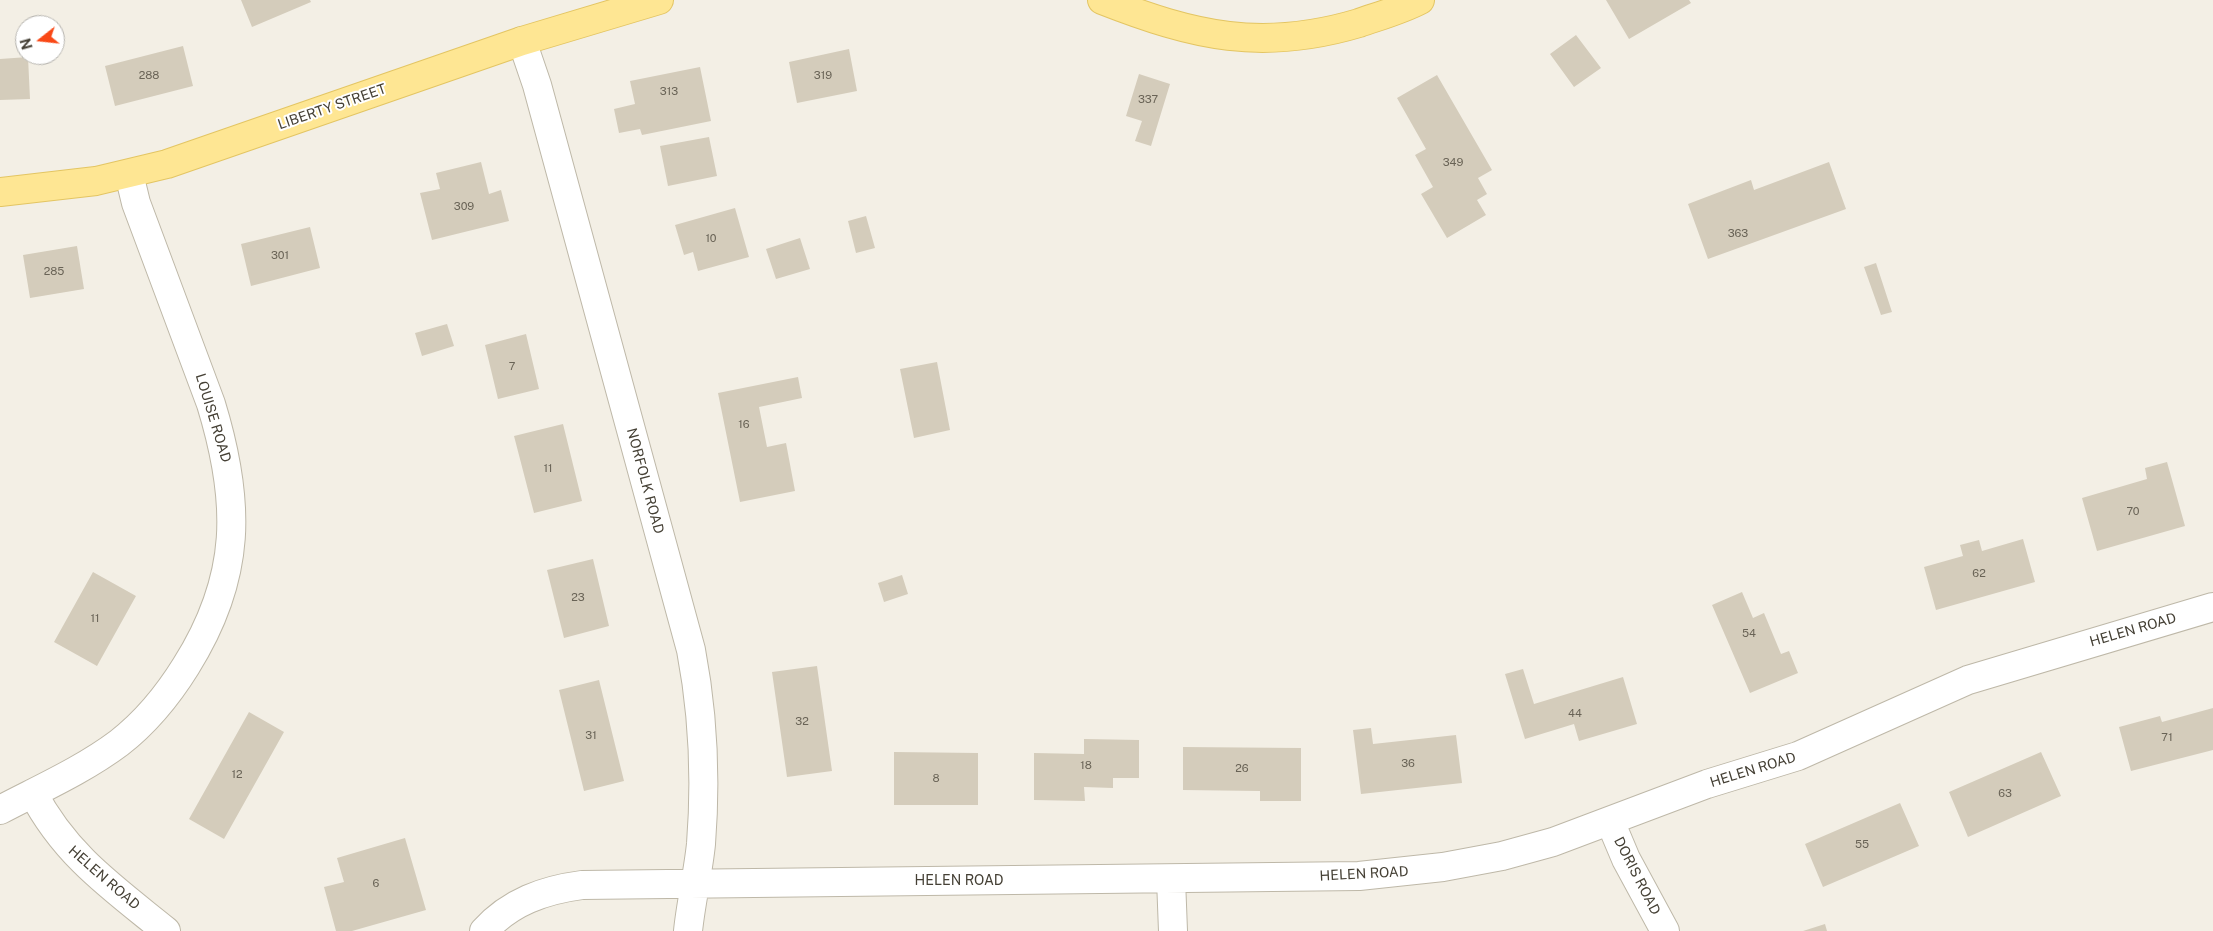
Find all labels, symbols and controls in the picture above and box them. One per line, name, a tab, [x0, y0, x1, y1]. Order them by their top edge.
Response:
north arrow	[15, 15, 65, 65]
text: N	[17, 36, 36, 51]
house number: 288	[139, 69, 159, 83]
house number: 319	[814, 69, 832, 83]
street label: LIBERTY STREET	[276, 81, 388, 133]
house number: 313	[660, 85, 678, 99]
house number: 337	[1138, 93, 1158, 107]
house number: 349	[1443, 156, 1463, 170]
house number: 309	[454, 200, 474, 214]
house number: 363	[1728, 227, 1748, 241]
house number: 10	[705, 232, 717, 246]
house number: 301	[271, 249, 289, 263]
house number: 285	[44, 265, 64, 279]
house number: 7	[509, 360, 515, 374]
street label: LOUISE ROAD	[192, 372, 234, 464]
house number: 16	[738, 418, 750, 432]
street label: NORFOLK ROAD	[623, 426, 667, 536]
house number: 11	[544, 462, 552, 476]
house number: 70	[2126, 505, 2140, 519]
house number: 62	[1972, 567, 1986, 581]
house number: 23	[571, 591, 585, 605]
street label: HELEN ROAD	[2088, 610, 2178, 650]
house number: 11	[91, 612, 99, 626]
house number: 54	[1742, 627, 1756, 641]
house number: 44	[1568, 707, 1582, 721]
house number: 32	[795, 715, 809, 729]
house number: 31	[585, 729, 597, 743]
house number: 71	[2161, 731, 2173, 745]
street label: HELEN ROAD	[1708, 749, 1798, 791]
house number: 36	[1401, 757, 1415, 771]
house number: 18	[1080, 759, 1092, 773]
house number: 26	[1235, 762, 1249, 776]
house number: 12	[231, 768, 243, 782]
house number: 8	[932, 772, 940, 786]
house number: 63	[1998, 787, 2012, 801]
street label: DORIS ROAD	[1610, 834, 1664, 918]
house number: 55	[1855, 838, 1869, 852]
street label: HELEN ROAD	[65, 842, 143, 914]
street label: HELEN ROAD	[1319, 863, 1409, 885]
street label: HELEN ROAD	[914, 873, 1004, 889]
house number: 6	[373, 877, 379, 891]

